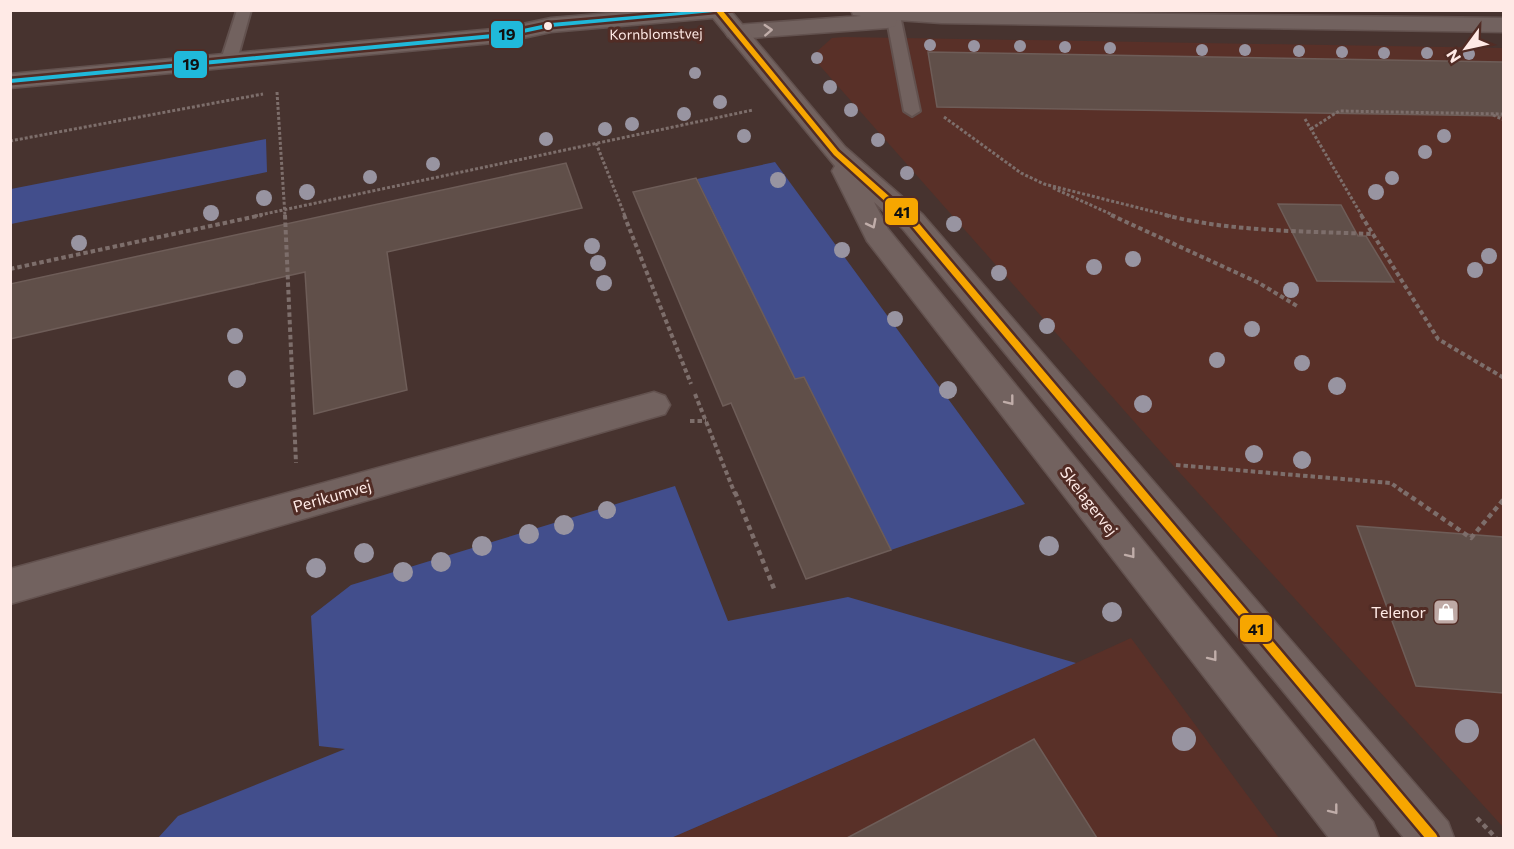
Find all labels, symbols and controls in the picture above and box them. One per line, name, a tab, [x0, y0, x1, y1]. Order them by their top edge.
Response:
north arrow	[1436, 18, 1496, 78]
line badge: 19	[490, 20, 524, 49]
unlabelled marker	[542, 20, 554, 32]
one-way arrow	[764, 23, 773, 36]
text: 19	[498, 24, 516, 43]
street label: Kornblomstvej	[609, 24, 703, 43]
text: N	[1442, 46, 1464, 67]
line badge: 19	[173, 50, 208, 79]
text: 19	[182, 54, 200, 73]
line badge: 41	[884, 197, 919, 226]
text: 41	[894, 202, 910, 221]
one-way arrow	[865, 217, 877, 228]
one-way arrow	[1002, 394, 1013, 405]
street label: Skelagervej	[1057, 462, 1122, 539]
street label: Perikumvej	[291, 475, 373, 516]
one-way arrow	[1123, 547, 1134, 558]
shop icon: Telenor	[1431, 597, 1461, 627]
place label: Telenor	[1371, 602, 1427, 621]
line badge: 41	[1239, 614, 1273, 643]
text: 41	[1248, 619, 1264, 638]
one-way arrow	[1205, 650, 1216, 661]
one-way arrow	[1327, 803, 1338, 814]

